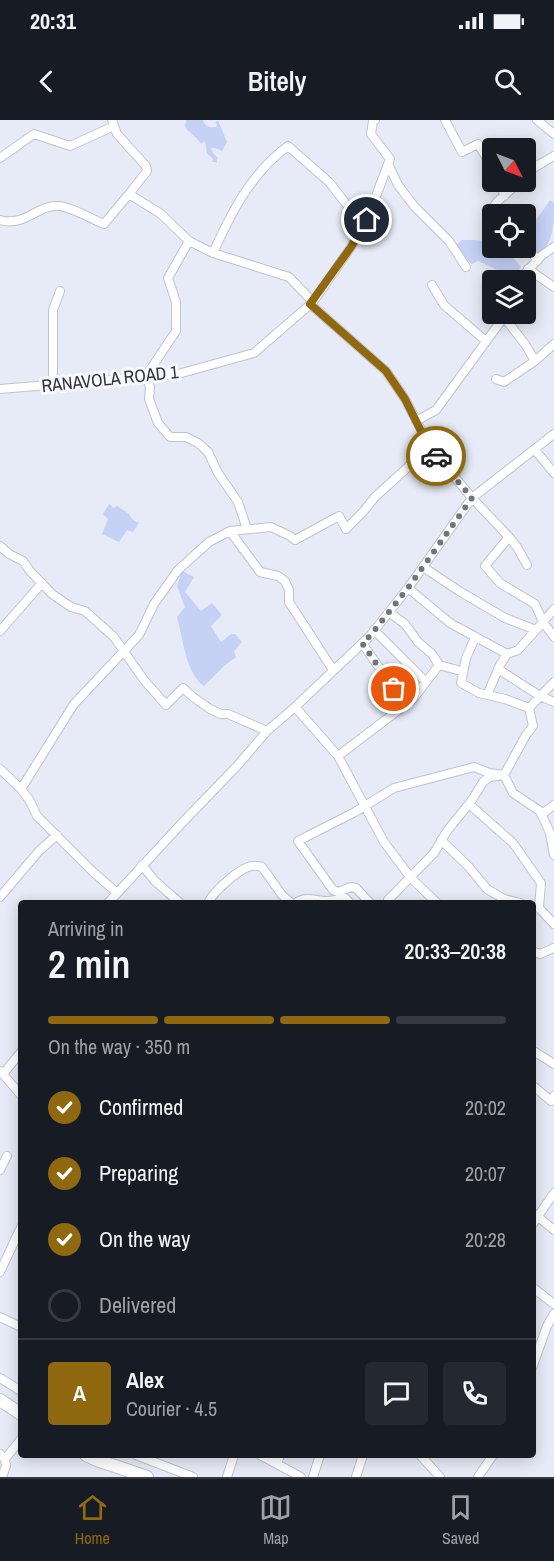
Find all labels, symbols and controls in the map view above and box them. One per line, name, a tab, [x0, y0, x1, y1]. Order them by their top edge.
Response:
text: 20:31	[30, 6, 76, 36]
text: Bitely	[248, 63, 306, 99]
icon: back	[30, 65, 63, 98]
icon: search	[491, 65, 524, 98]
north arrow	[482, 138, 536, 192]
map controls	[482, 138, 536, 324]
pin	[341, 194, 392, 245]
icon: home	[350, 203, 383, 236]
button: locate	[482, 204, 536, 258]
button: layers	[482, 270, 536, 324]
street label: RANAVOLA ROAD 1	[40, 359, 180, 398]
courier	[406, 426, 466, 486]
icon: car	[420, 440, 453, 473]
pin	[368, 663, 419, 714]
icon: bag	[377, 672, 410, 705]
text: Arriving in	[48, 915, 124, 942]
text: 20:33–20:38	[404, 936, 506, 966]
text: 2 min	[48, 938, 130, 990]
text: On the way · 350 m	[48, 1033, 190, 1060]
icon: check	[48, 1091, 81, 1124]
text: Confirmed	[99, 1092, 183, 1122]
text: 20:02	[465, 1094, 506, 1121]
icon: check	[48, 1157, 81, 1190]
text: Preparing	[99, 1158, 178, 1188]
text: 20:07	[465, 1160, 506, 1187]
icon: check	[48, 1223, 81, 1256]
text: On the way	[99, 1224, 190, 1254]
text: 20:28	[465, 1226, 506, 1253]
text: Delivered	[99, 1290, 176, 1320]
button: chat	[365, 1362, 428, 1425]
button: phone	[443, 1362, 506, 1425]
text: Alex	[126, 1365, 164, 1395]
text: A	[73, 1378, 86, 1408]
text: Courier · 4.5	[126, 1395, 217, 1422]
tab: Home	[75, 1491, 110, 1549]
tab: Map	[259, 1491, 292, 1549]
tab: Saved	[442, 1491, 479, 1549]

